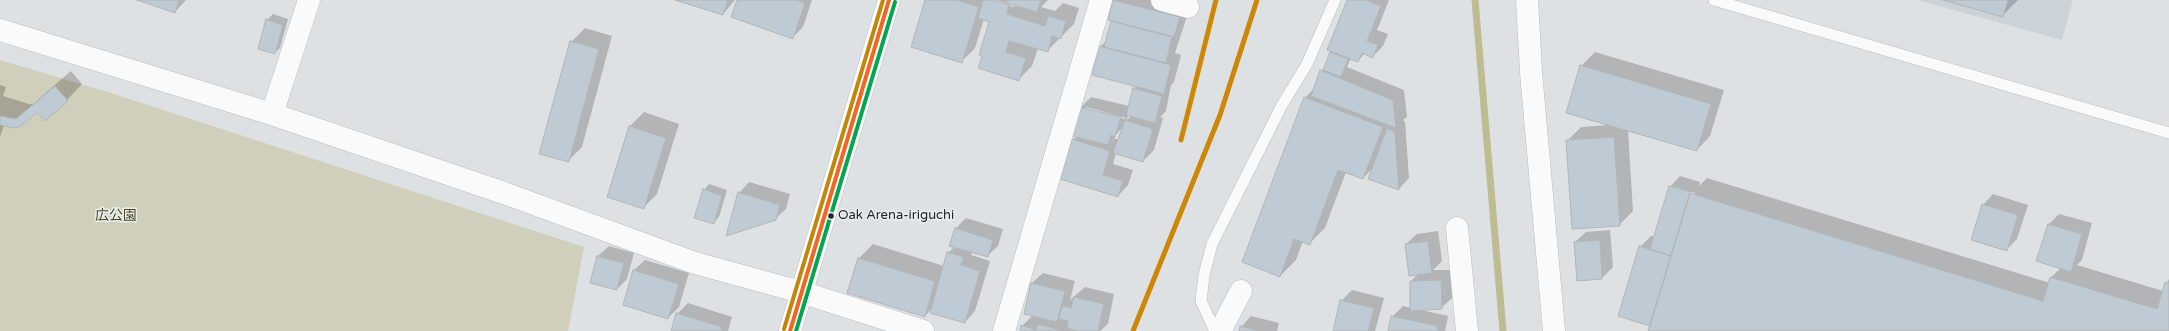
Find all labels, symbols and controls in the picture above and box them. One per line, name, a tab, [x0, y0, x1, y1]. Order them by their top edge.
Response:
park label: 広公園	[95, 208, 137, 224]
place label: Oak Arena-iriguchi	[838, 208, 954, 224]
marker: Oak Arena-iriguchi	[826, 211, 836, 221]

